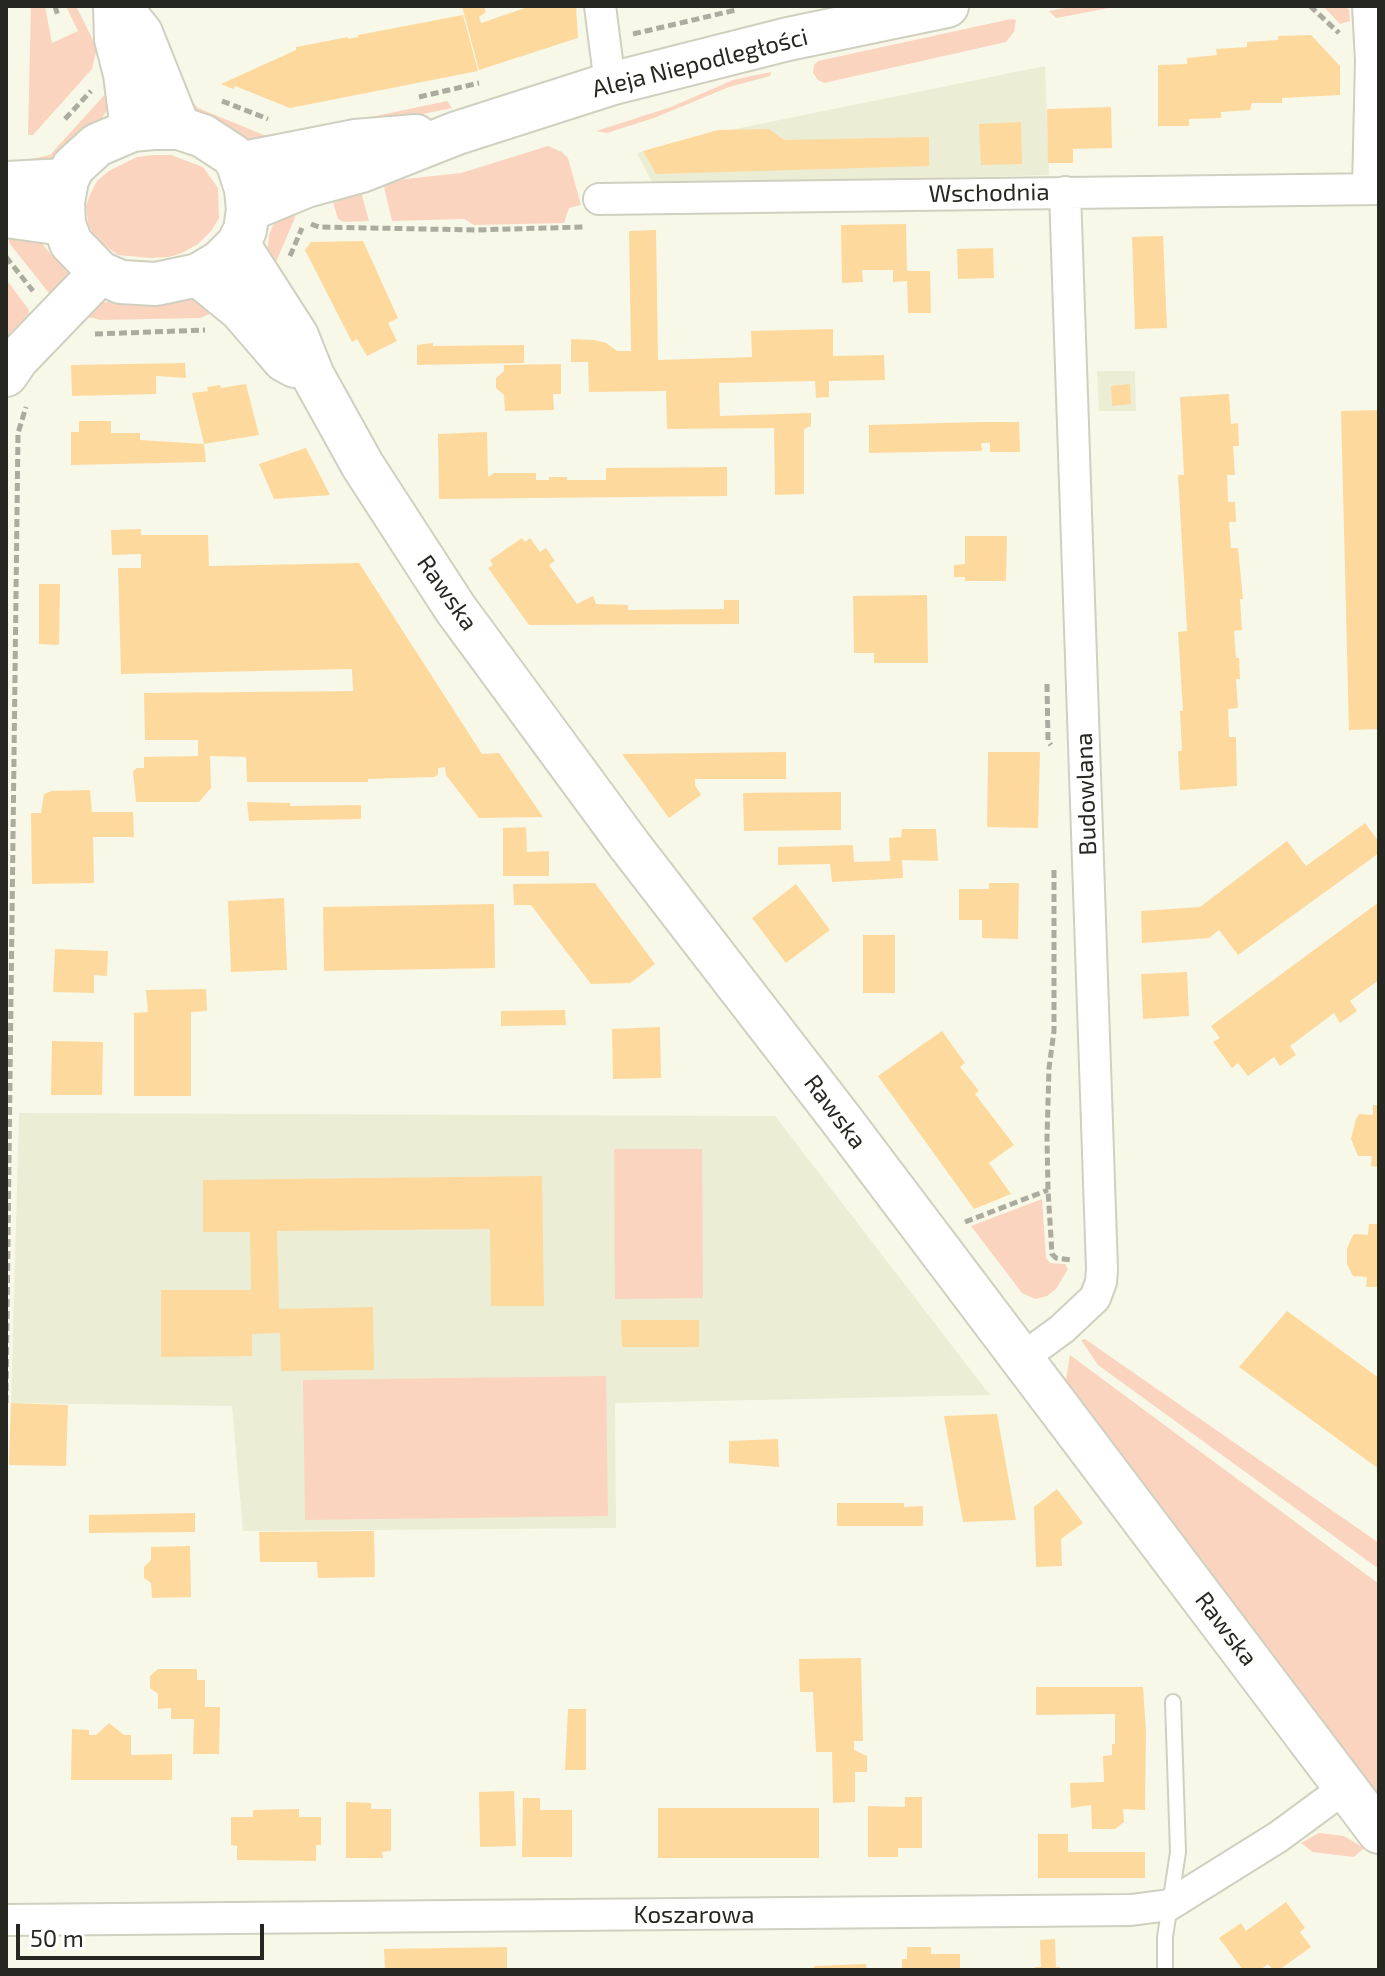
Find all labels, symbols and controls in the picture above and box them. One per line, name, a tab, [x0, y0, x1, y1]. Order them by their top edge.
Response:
street label: Aleja Niepodległości	[589, 22, 811, 104]
street label: Wschodnia	[928, 178, 1050, 208]
street label: Rawska	[411, 550, 483, 636]
street label: Budowlana	[1069, 732, 1103, 856]
street label: Rawska	[798, 1069, 872, 1155]
street label: Rawska	[1189, 1586, 1263, 1672]
street label: Koszarowa	[634, 1901, 754, 1929]
scale bar	[20, 1908, 268, 1958]
text: 50 m	[30, 1923, 84, 1952]

